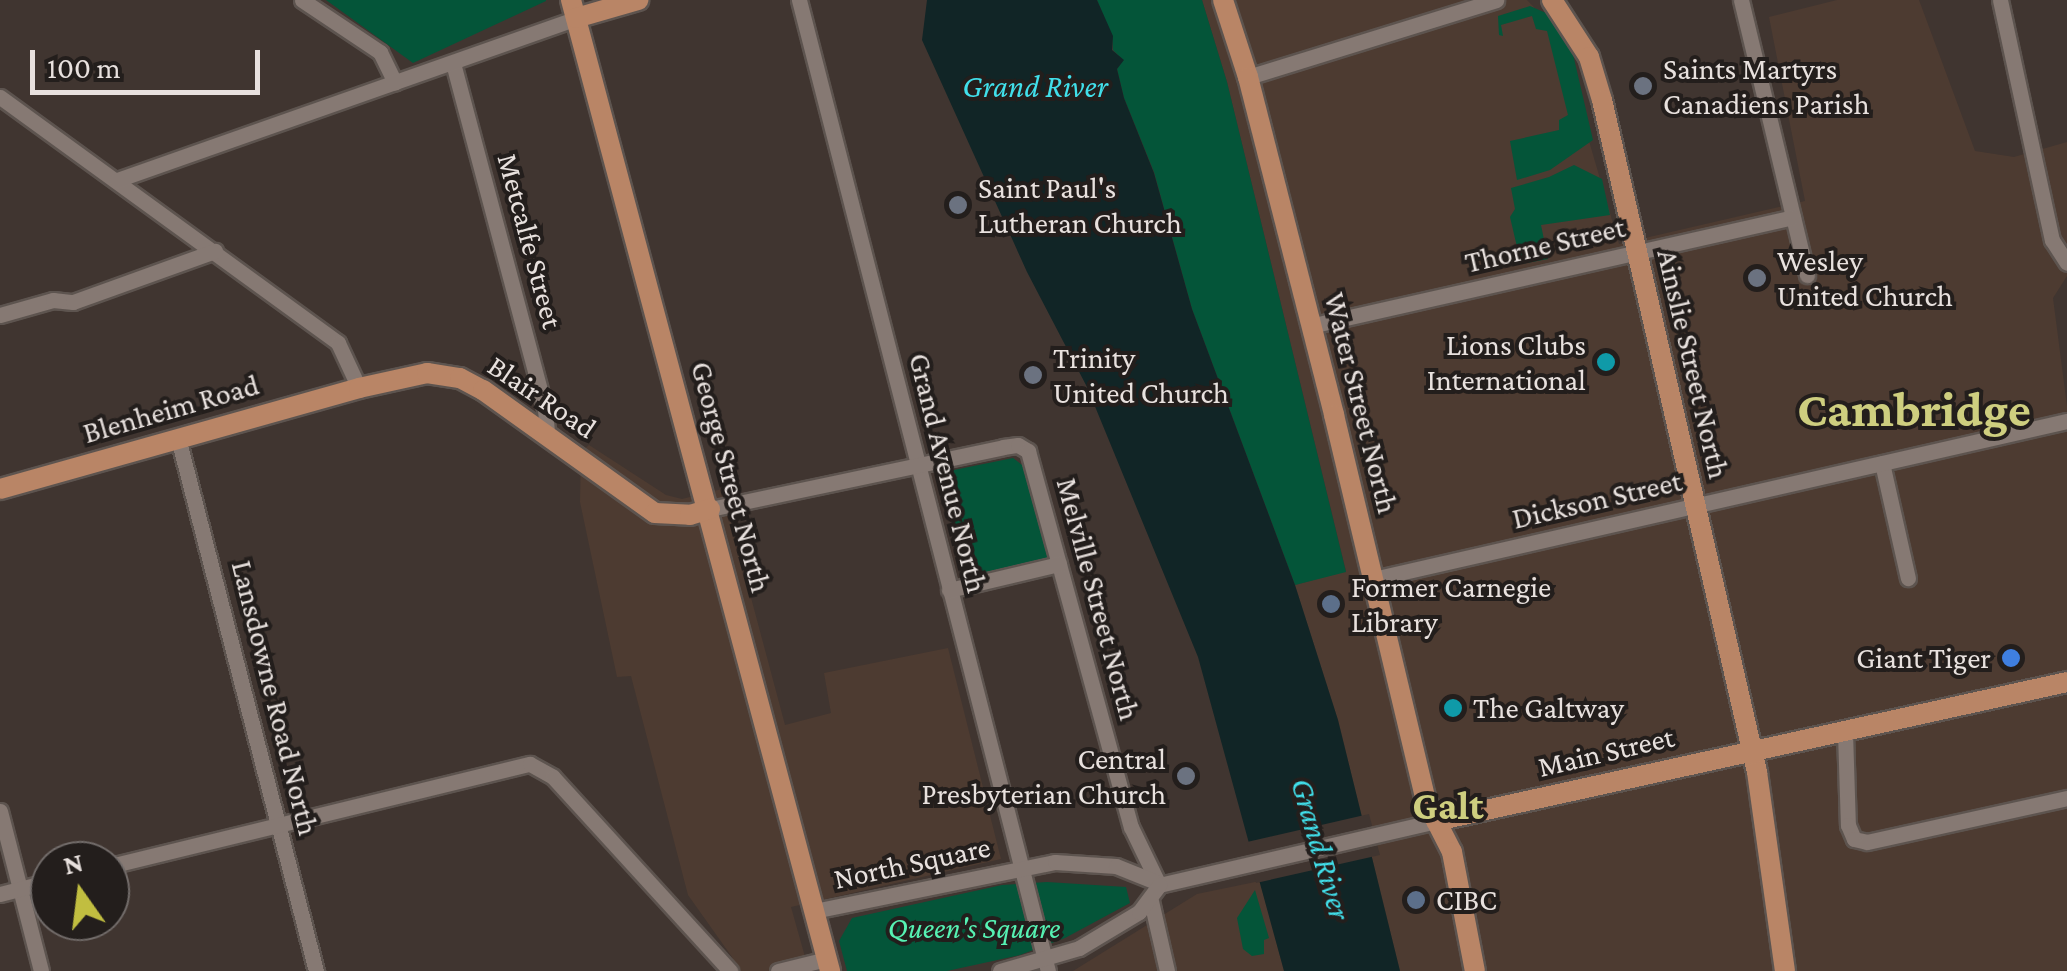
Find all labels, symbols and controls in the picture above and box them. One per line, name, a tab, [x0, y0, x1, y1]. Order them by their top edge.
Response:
scale bar	[35, 30, 265, 92]
text: 100 m	[47, 51, 121, 84]
place label: Saints Martyrs Canadiens Parish	[1663, 51, 1870, 122]
water label: Grand River	[962, 67, 1108, 105]
marker: Saints Martyrs Canadiens Parish	[1632, 75, 1654, 97]
street label: Metcalfe Street	[489, 149, 571, 333]
place label: Saint Paul's Lutheran Church	[978, 170, 1182, 240]
marker: Saint Paul's Lutheran Church	[947, 194, 969, 216]
street label: Thorne Street	[1461, 209, 1629, 281]
place label: Wesley United Church	[1777, 243, 1953, 314]
street label: Ainslie Street North	[1649, 246, 1737, 482]
marker: Wesley United Church	[1746, 267, 1768, 289]
street label: Water Street North	[1316, 289, 1406, 517]
place label: Lions Clubs International	[1427, 327, 1586, 398]
place label: Trinity United Church	[1053, 340, 1229, 410]
street label: Blair Road	[481, 348, 603, 446]
street label: Grand Avenue North	[901, 349, 995, 597]
marker: Lions Clubs International	[1595, 351, 1617, 373]
street label: George Street North	[683, 358, 779, 596]
marker: Trinity United Church	[1022, 364, 1044, 386]
street label: Blenheim Road	[79, 367, 263, 451]
district label: Cambridge	[1797, 380, 2031, 440]
street label: Dickson Street	[1509, 463, 1685, 537]
street label: Melville Street North	[1048, 474, 1148, 724]
street label: Lansdowne Road North	[223, 557, 327, 839]
place label: Former Carnegie Library	[1351, 569, 1551, 640]
marker: Former Carnegie Library	[1320, 593, 1342, 615]
place label: Giant Tiger	[1856, 640, 1991, 676]
marker: Giant Tiger	[2000, 647, 2022, 669]
place label: The Galtway	[1473, 690, 1624, 726]
marker: The Galtway	[1442, 697, 1464, 719]
street label: Main Street	[1534, 719, 1678, 785]
place label: Central Presbyterian Church	[922, 741, 1166, 812]
marker: Central Presbyterian Church	[1175, 765, 1197, 787]
water label: Grand River	[1282, 774, 1360, 924]
district label: Galt	[1412, 782, 1484, 830]
street label: North Square	[830, 829, 994, 897]
north arrow	[30, 841, 130, 941]
text: N	[60, 846, 86, 881]
place label: CIBC	[1436, 882, 1497, 918]
marker: CIBC	[1405, 889, 1427, 911]
park label: Queen's Square	[888, 910, 1060, 946]

